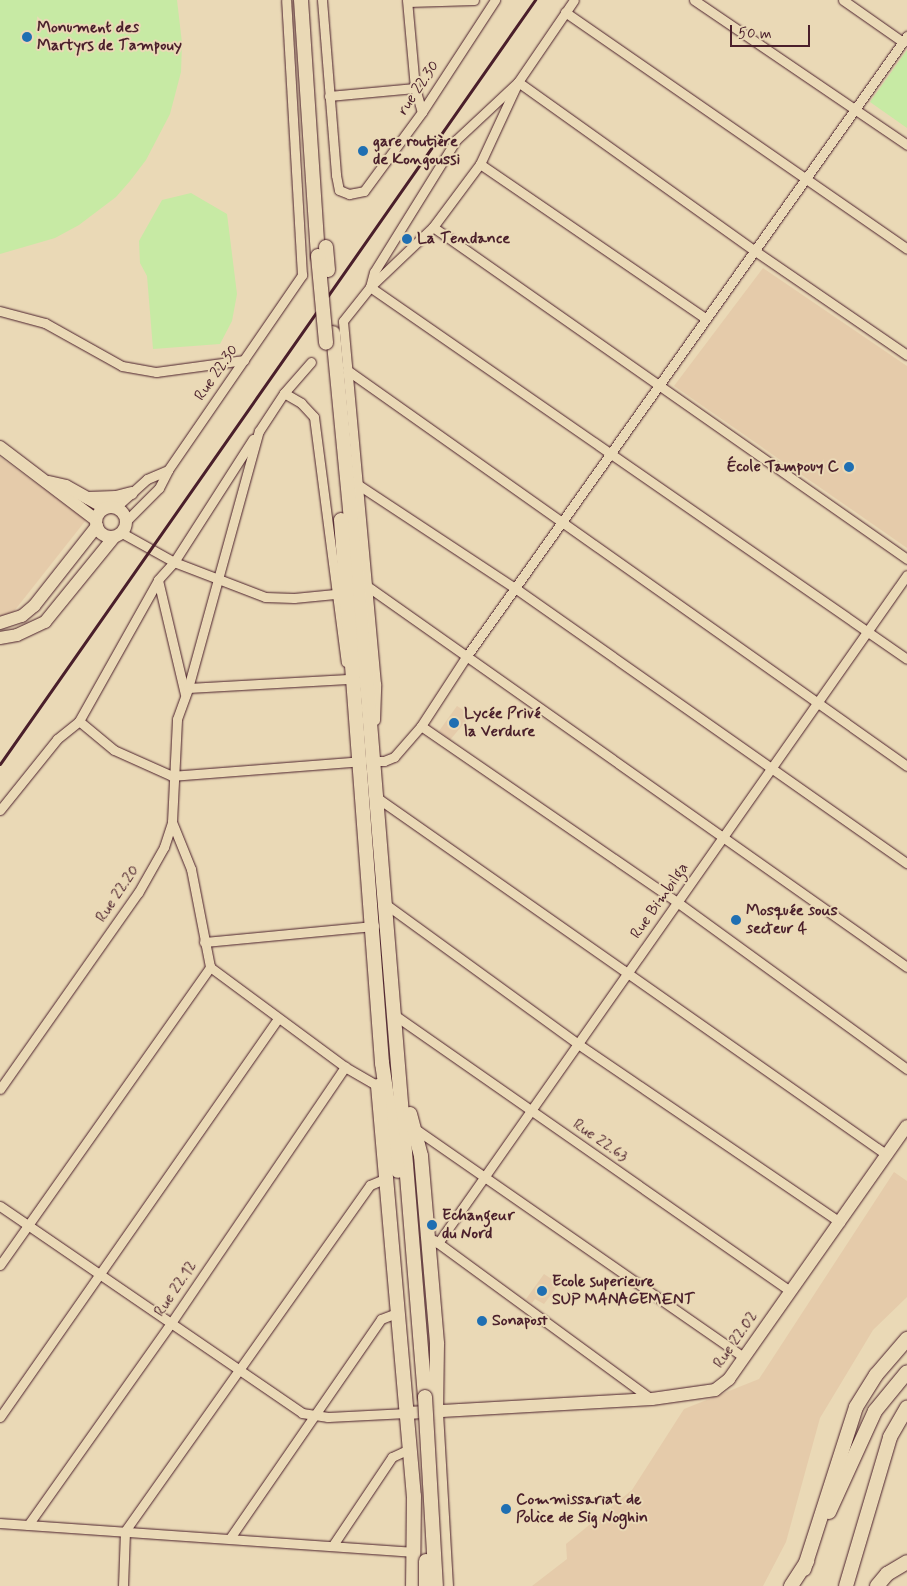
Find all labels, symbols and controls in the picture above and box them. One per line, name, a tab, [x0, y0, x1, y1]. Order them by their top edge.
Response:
scale bar	[732, 15, 812, 47]
place label: Monument des Martyrs de Tampouy	[37, 18, 177, 56]
text: 50 m	[738, 24, 772, 44]
marker: Monument des Martyrs de Tampouy	[21, 31, 33, 43]
street label: rue 22.30	[394, 57, 444, 119]
place label: gare routière de Kongoussi	[373, 132, 461, 170]
marker: gare routière de Kongoussi	[357, 145, 369, 157]
place label: La Tendance	[417, 229, 502, 249]
marker: La Tendance	[401, 233, 413, 245]
street label: Rue 22.30	[191, 341, 243, 405]
place label: École Tampouy C	[725, 457, 839, 477]
marker: École Tampouy C	[843, 461, 855, 473]
place label: Lycée Privé la Verdure	[464, 704, 541, 742]
marker: Lycée Privé la Verdure	[448, 717, 460, 729]
street label: Rue Bimbilga	[626, 858, 694, 944]
street label: Rue 22.20	[92, 862, 144, 926]
place label: Mosquée sous secteur 4	[746, 901, 835, 939]
marker: Mosquée sous secteur 4	[730, 914, 742, 926]
street label: Rue 22.63	[569, 1115, 631, 1167]
place label: Echangeur du Nord	[442, 1206, 515, 1244]
marker: Echangeur du Nord	[426, 1219, 438, 1231]
street label: Rue 22.12	[150, 1257, 202, 1321]
place label: Ecole superieure SUP MANAGEMENT	[552, 1272, 695, 1310]
marker: Ecole superieure SUP MANAGEMENT	[536, 1285, 548, 1297]
street label: Rue 22.02	[709, 1308, 763, 1372]
place label: Sonapost	[492, 1311, 548, 1331]
marker: Sonapost	[476, 1315, 488, 1327]
place label: Commissariat de Police de Sig Noghin	[516, 1490, 646, 1528]
marker: Commissariat de Police de Sig Noghin	[500, 1503, 512, 1515]

